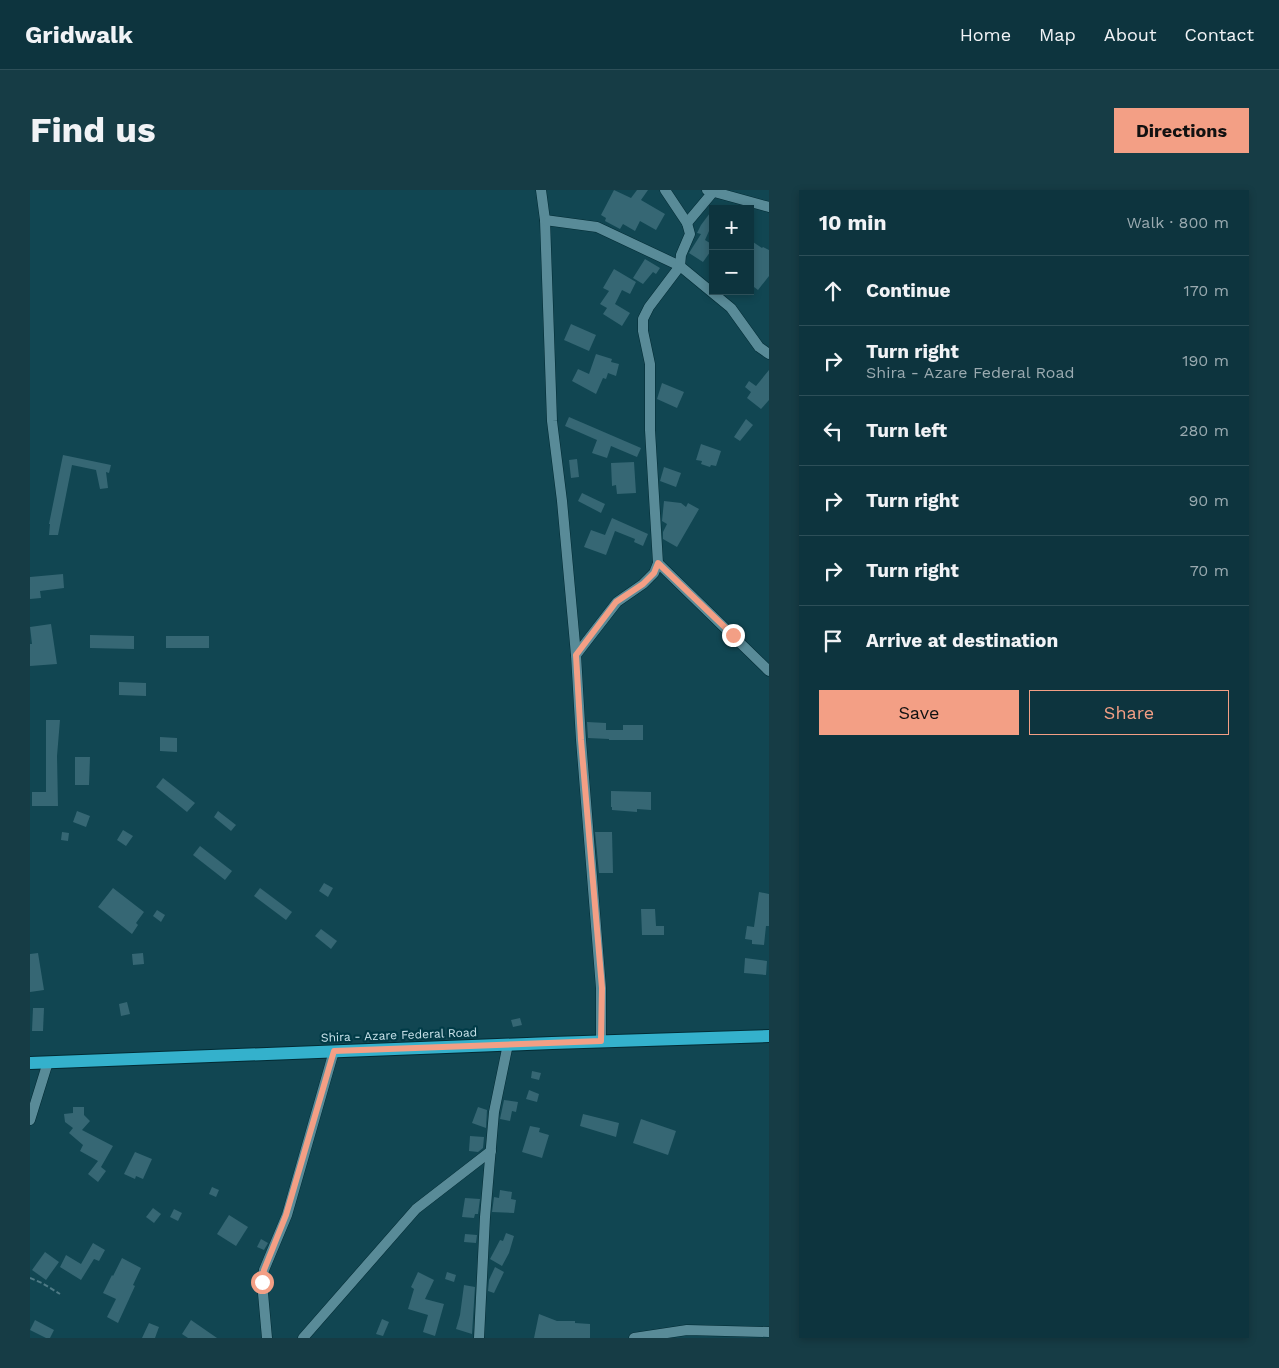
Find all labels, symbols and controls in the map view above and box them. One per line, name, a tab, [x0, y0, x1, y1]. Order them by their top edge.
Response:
text: Gridwalk	[25, 21, 133, 49]
text: Home	[960, 24, 1011, 45]
text: Map	[1039, 24, 1076, 45]
text: About	[1104, 24, 1156, 45]
text: Contact	[1184, 24, 1254, 45]
button: Directions	[1114, 108, 1249, 153]
text: Find us	[30, 109, 156, 151]
map controls	[709, 205, 754, 295]
button: +	[709, 205, 754, 250]
text: 10 min	[819, 210, 886, 235]
text: Walk · 800 m	[1127, 213, 1229, 232]
button: −	[709, 250, 754, 295]
icon: ahead	[819, 277, 847, 305]
text: Continue	[866, 279, 950, 302]
text: 170 m	[1183, 281, 1229, 300]
text: Turn right	[866, 340, 959, 363]
icon: right	[819, 347, 847, 375]
text: 190 m	[1182, 351, 1229, 370]
text: Shira - Azare Federal Road	[866, 363, 1075, 382]
icon: left	[819, 417, 847, 445]
text: Turn left	[866, 419, 947, 442]
text: 280 m	[1179, 421, 1229, 440]
icon: right	[819, 487, 847, 515]
text: Turn right	[866, 489, 959, 512]
text: 90 m	[1188, 491, 1229, 510]
icon: right	[819, 557, 847, 585]
text: Turn right	[866, 559, 959, 582]
text: 70 m	[1190, 561, 1229, 580]
route end	[722, 624, 745, 647]
icon: arrive	[819, 627, 847, 655]
text: Arrive at destination	[866, 629, 1058, 652]
button: Save	[819, 690, 1019, 735]
button: Share	[1029, 690, 1229, 735]
street label: Shira - Azare Federal Road	[321, 1025, 477, 1045]
route start	[251, 1271, 274, 1294]

